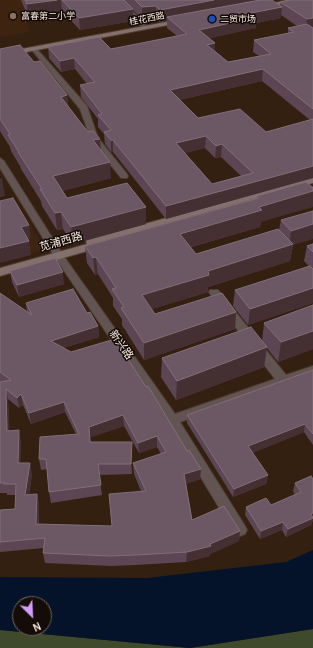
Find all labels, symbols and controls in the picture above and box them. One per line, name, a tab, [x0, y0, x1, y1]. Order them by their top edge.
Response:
street label: 桂花西路	[128, 10, 166, 28]
marker: 富春第二小学	[8, 11, 18, 21]
place label: 富春第二小学	[21, 11, 75, 21]
marker: 二贸市场	[207, 14, 217, 24]
place label: 二贸市场	[220, 14, 256, 24]
street label: 苋浦西路	[38, 230, 84, 254]
street label: 新兴路	[106, 328, 136, 362]
north arrow	[12, 596, 52, 636]
text: N	[30, 619, 43, 634]

